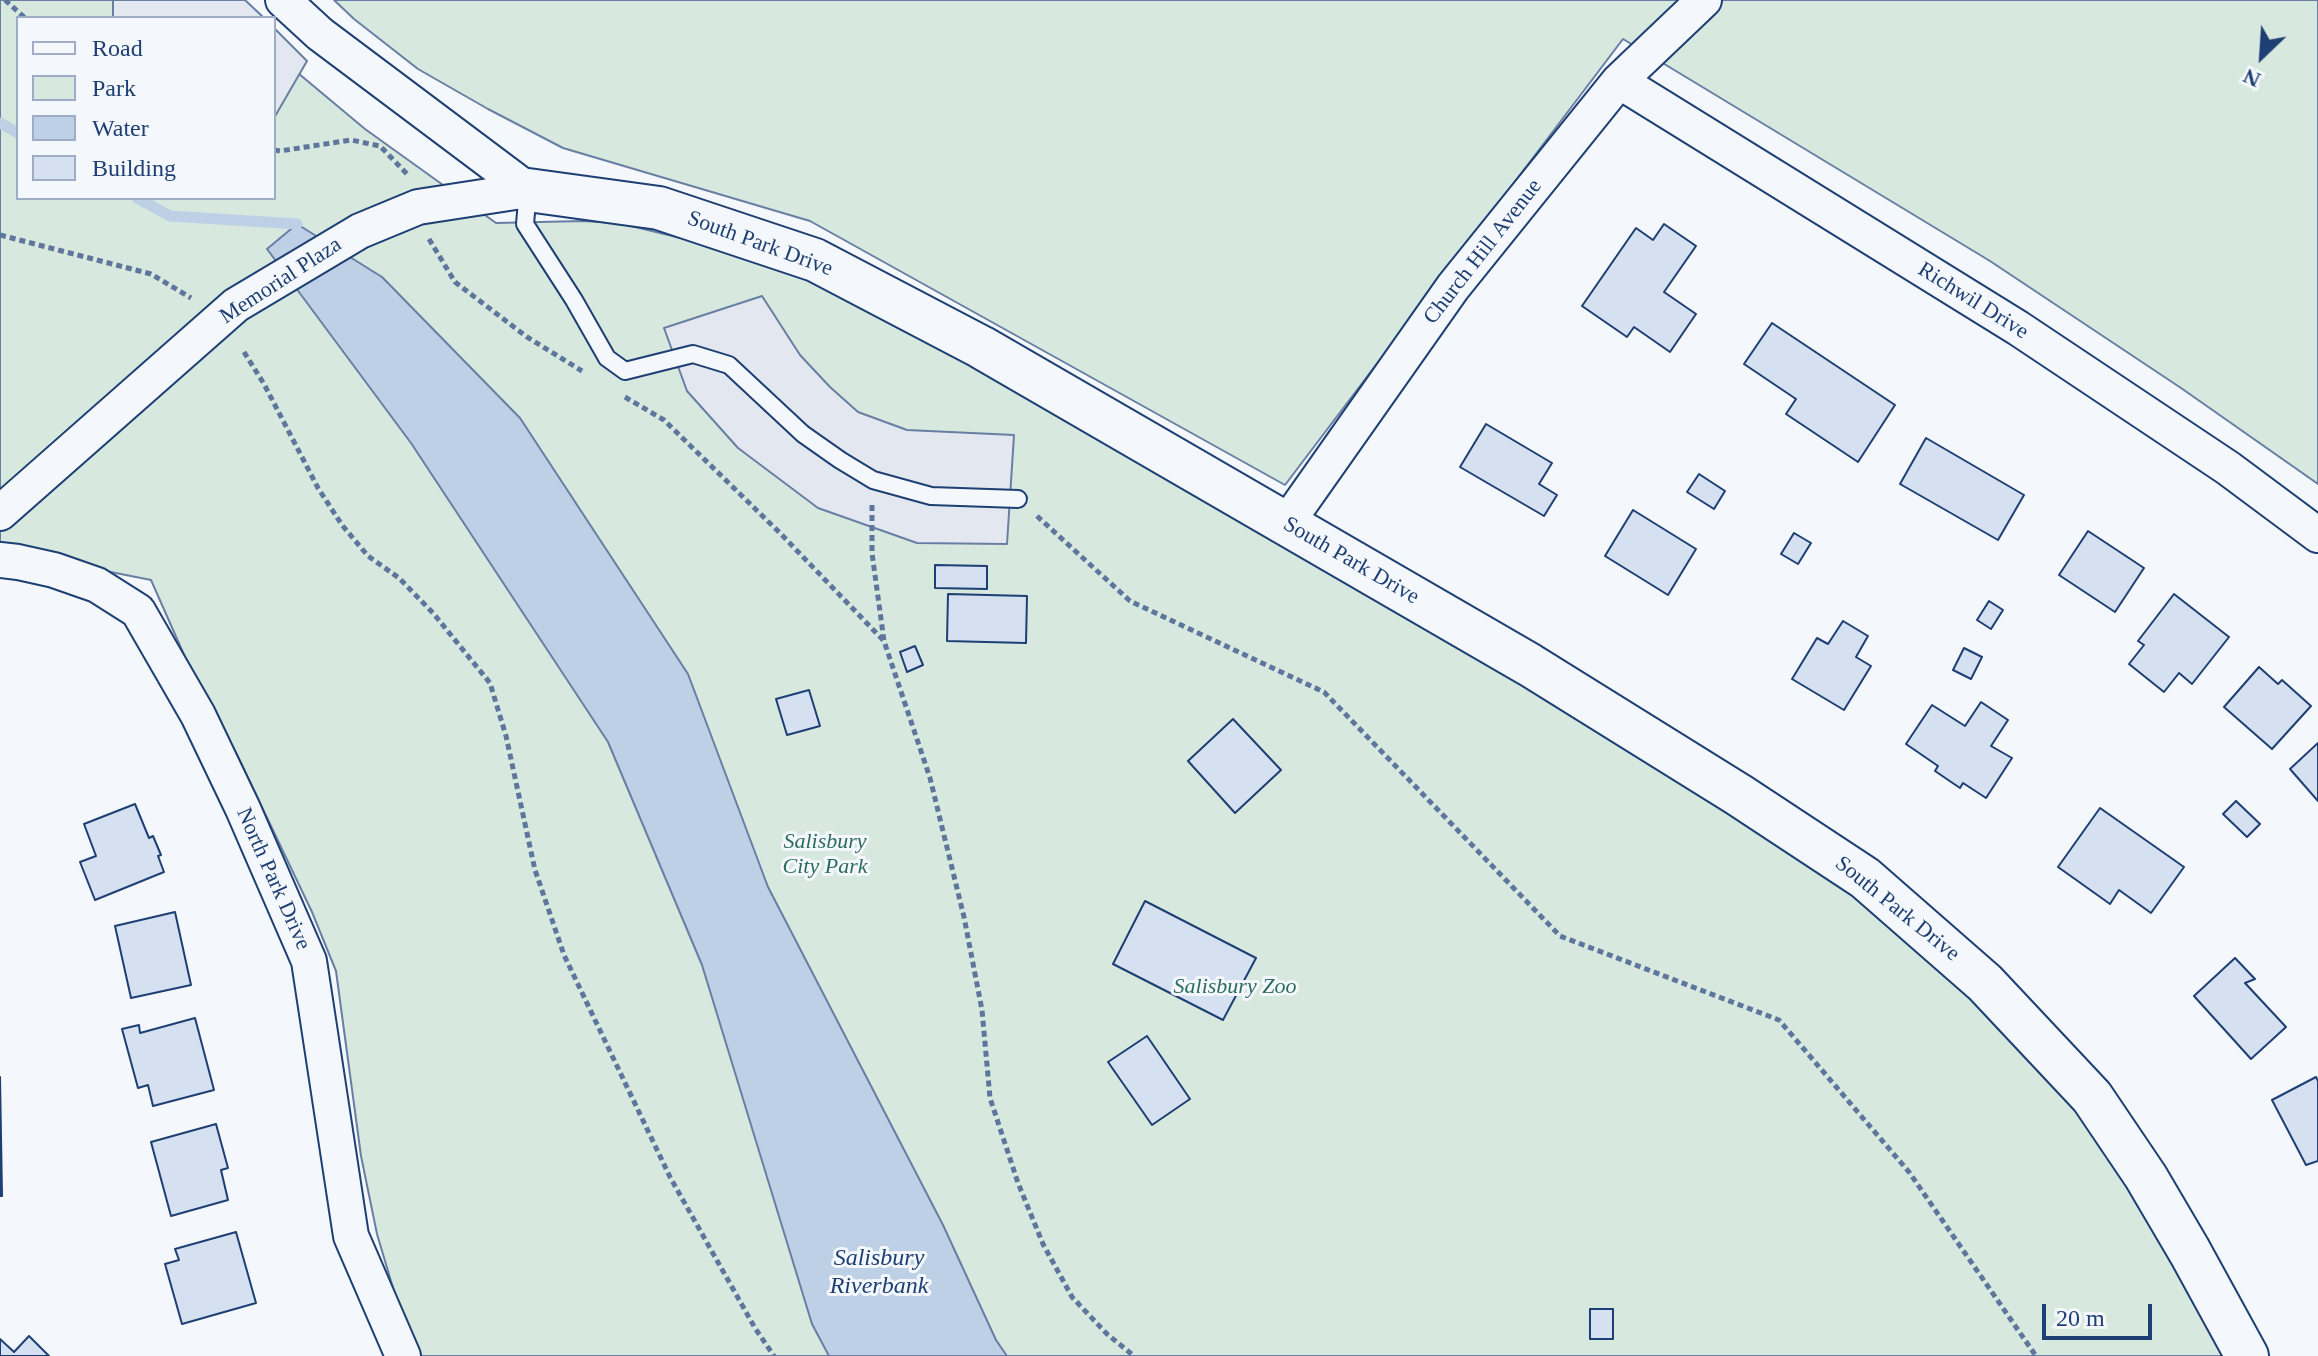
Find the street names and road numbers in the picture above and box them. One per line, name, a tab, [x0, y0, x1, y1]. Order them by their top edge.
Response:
street label: Church Hill Avenue	[1418, 174, 1548, 330]
street label: South Park Drive	[684, 205, 836, 283]
street label: Memorial Plaza	[215, 232, 347, 330]
street label: Richwil Drive	[1913, 257, 2033, 345]
street label: South Park Drive	[1278, 511, 1424, 611]
street label: North Park Drive	[230, 804, 316, 954]
street label: South Park Drive	[1829, 851, 1965, 967]

